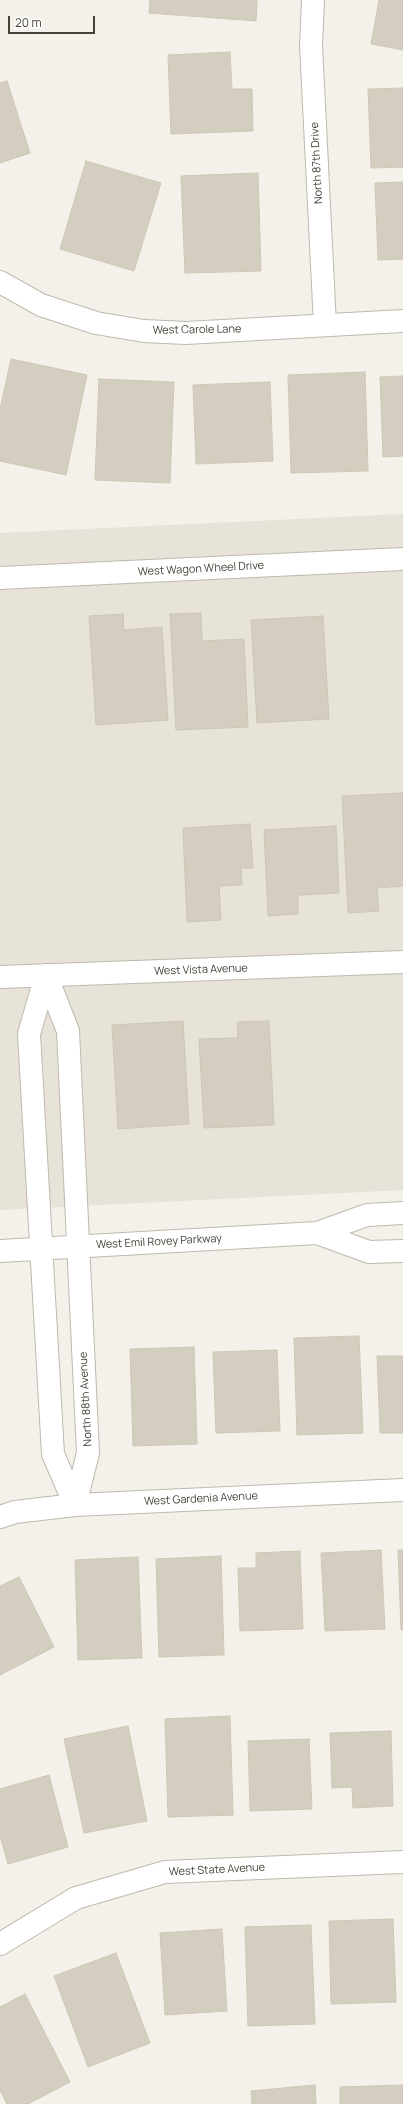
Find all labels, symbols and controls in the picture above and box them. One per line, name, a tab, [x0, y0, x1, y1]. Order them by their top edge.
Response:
scale bar	[10, 8, 97, 34]
text: 20 m	[15, 14, 42, 31]
street label: North 87th Drive	[308, 122, 326, 204]
street label: West Carole Lane	[153, 323, 241, 337]
street label: West Wagon Wheel Drive	[138, 559, 264, 579]
street label: West Vista Avenue	[154, 962, 248, 978]
street label: West Emil Rovey Parkway	[96, 1232, 222, 1252]
street label: North 88th Avenue	[77, 1351, 95, 1447]
street label: West Gardenia Avenue	[144, 1489, 258, 1509]
street label: West State Avenue	[169, 1861, 265, 1879]

